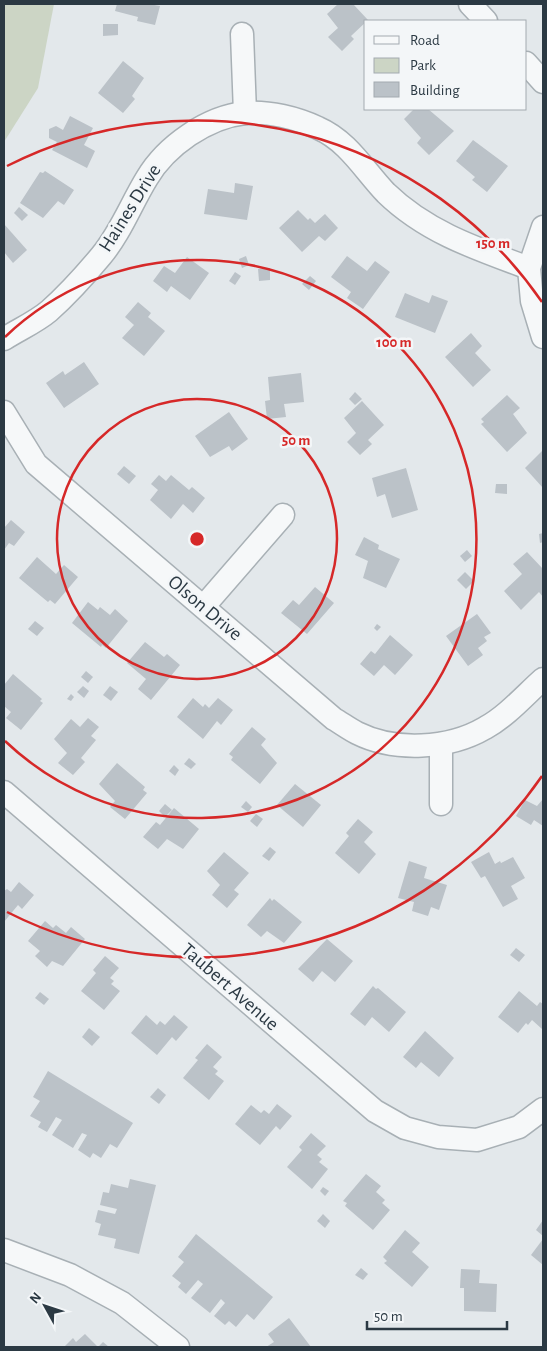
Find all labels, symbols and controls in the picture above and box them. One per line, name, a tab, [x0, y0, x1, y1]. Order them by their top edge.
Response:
legend	[364, 20, 527, 110]
text: Road	[410, 33, 440, 48]
text: Park	[410, 58, 436, 73]
text: Building	[410, 83, 460, 98]
street label: Haines Drive	[95, 161, 165, 255]
text: 150 m	[476, 236, 510, 251]
text: 100 m	[376, 335, 412, 350]
text: 50 m	[282, 433, 310, 448]
centre of rings	[188, 530, 206, 548]
street label: Olson Drive	[164, 571, 246, 645]
street label: Taubert Avenue	[177, 939, 283, 1035]
north arrow	[20, 1281, 70, 1331]
text: N	[27, 1290, 44, 1307]
scale bar	[367, 1298, 507, 1330]
text: 50 m	[374, 1309, 403, 1324]

